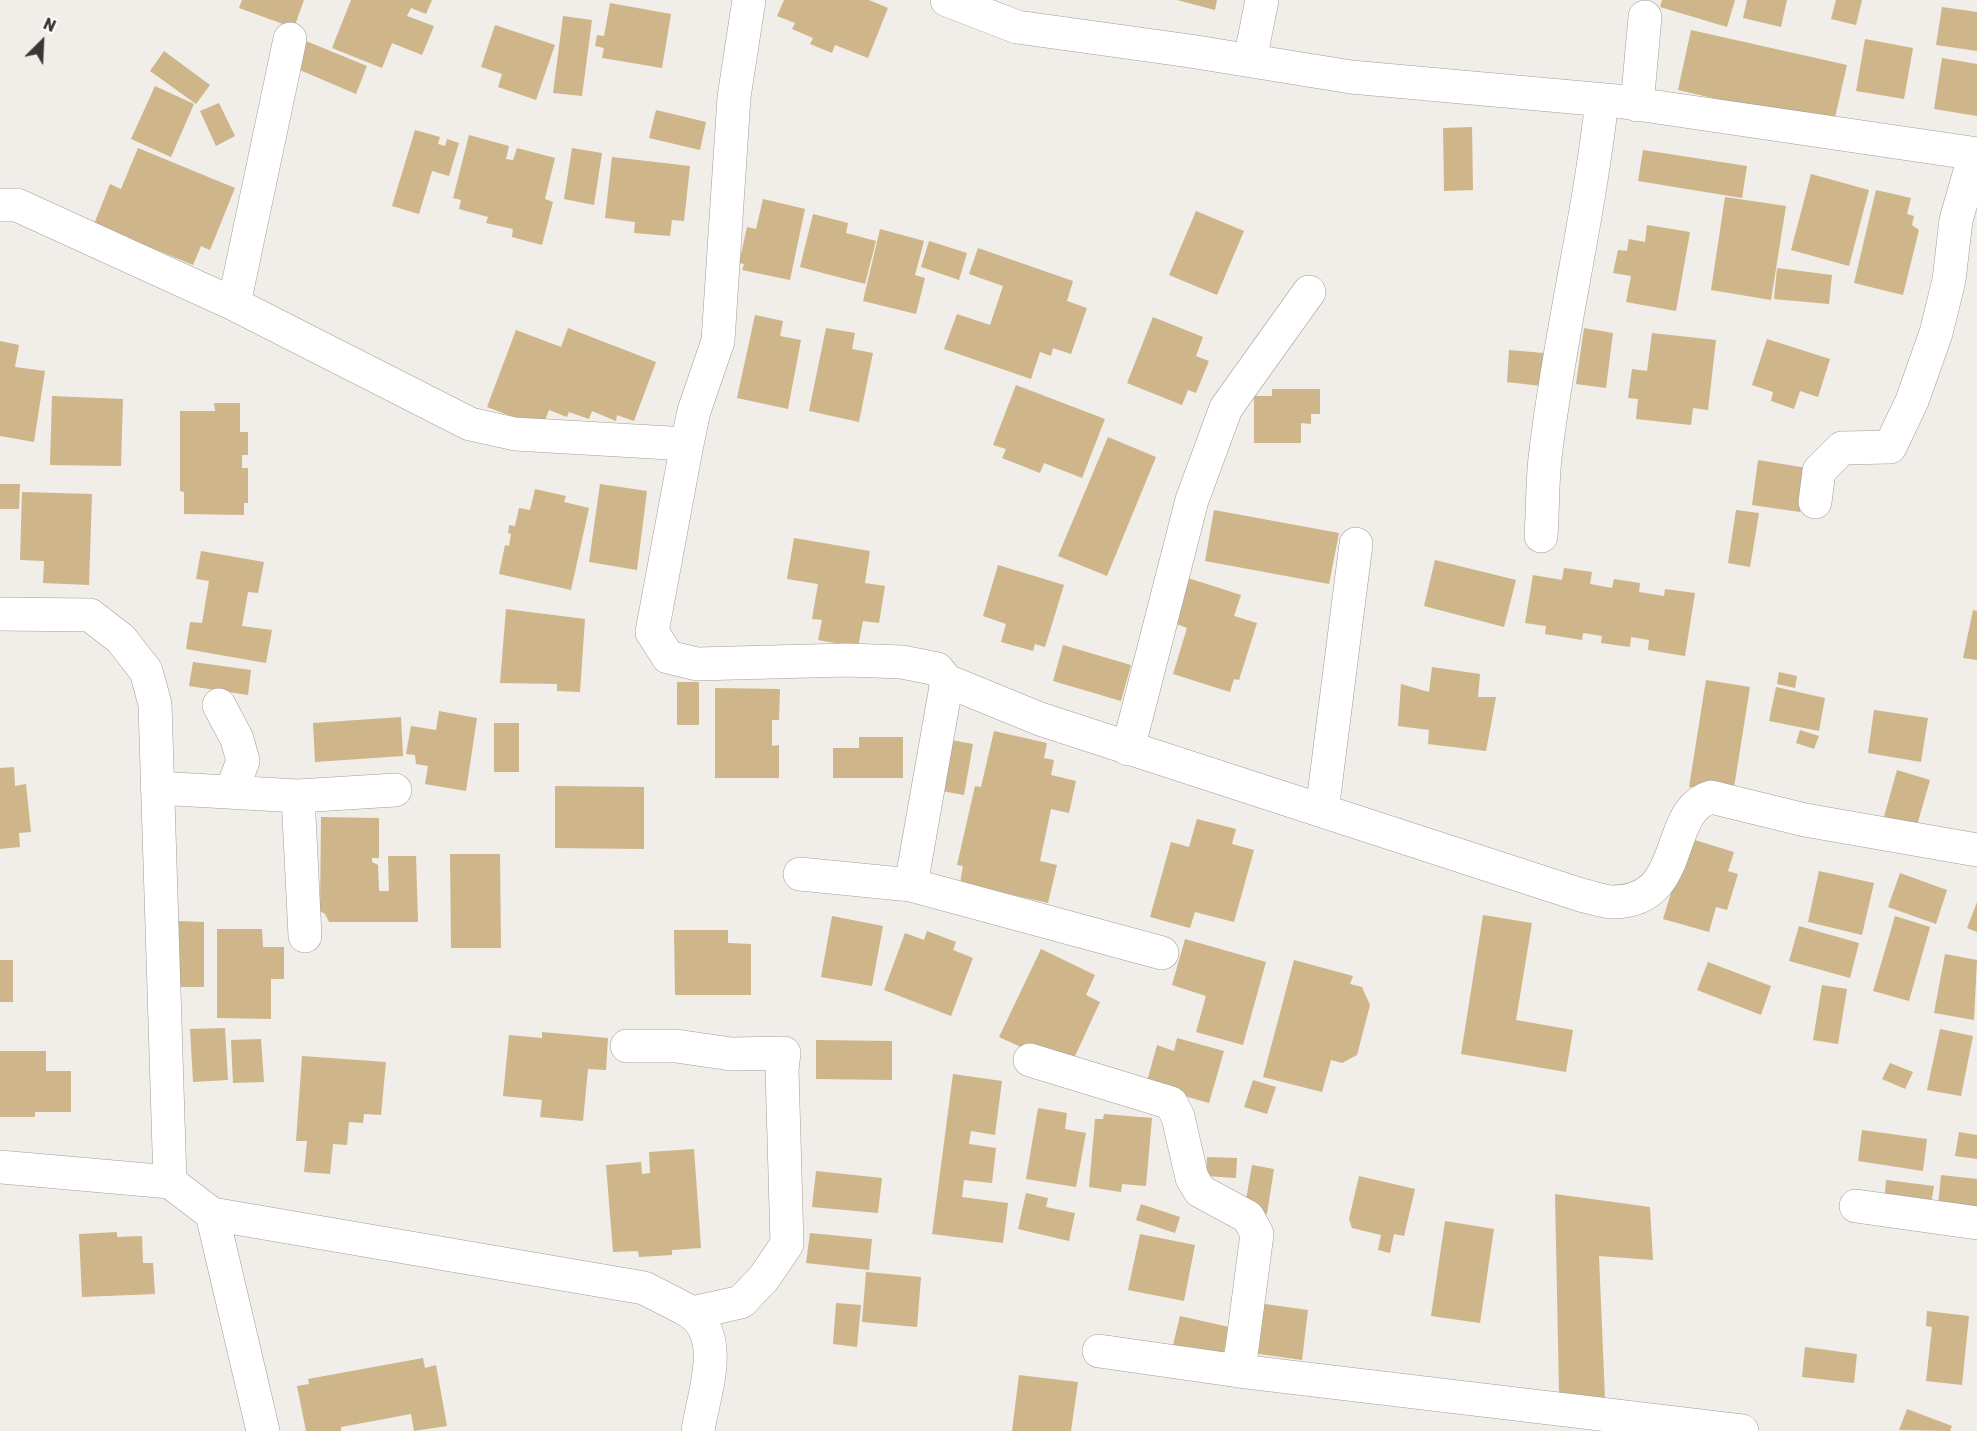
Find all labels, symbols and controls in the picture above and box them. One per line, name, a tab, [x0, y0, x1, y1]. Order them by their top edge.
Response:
north arrow	[12, 12, 72, 72]
text: N	[40, 14, 59, 36]

